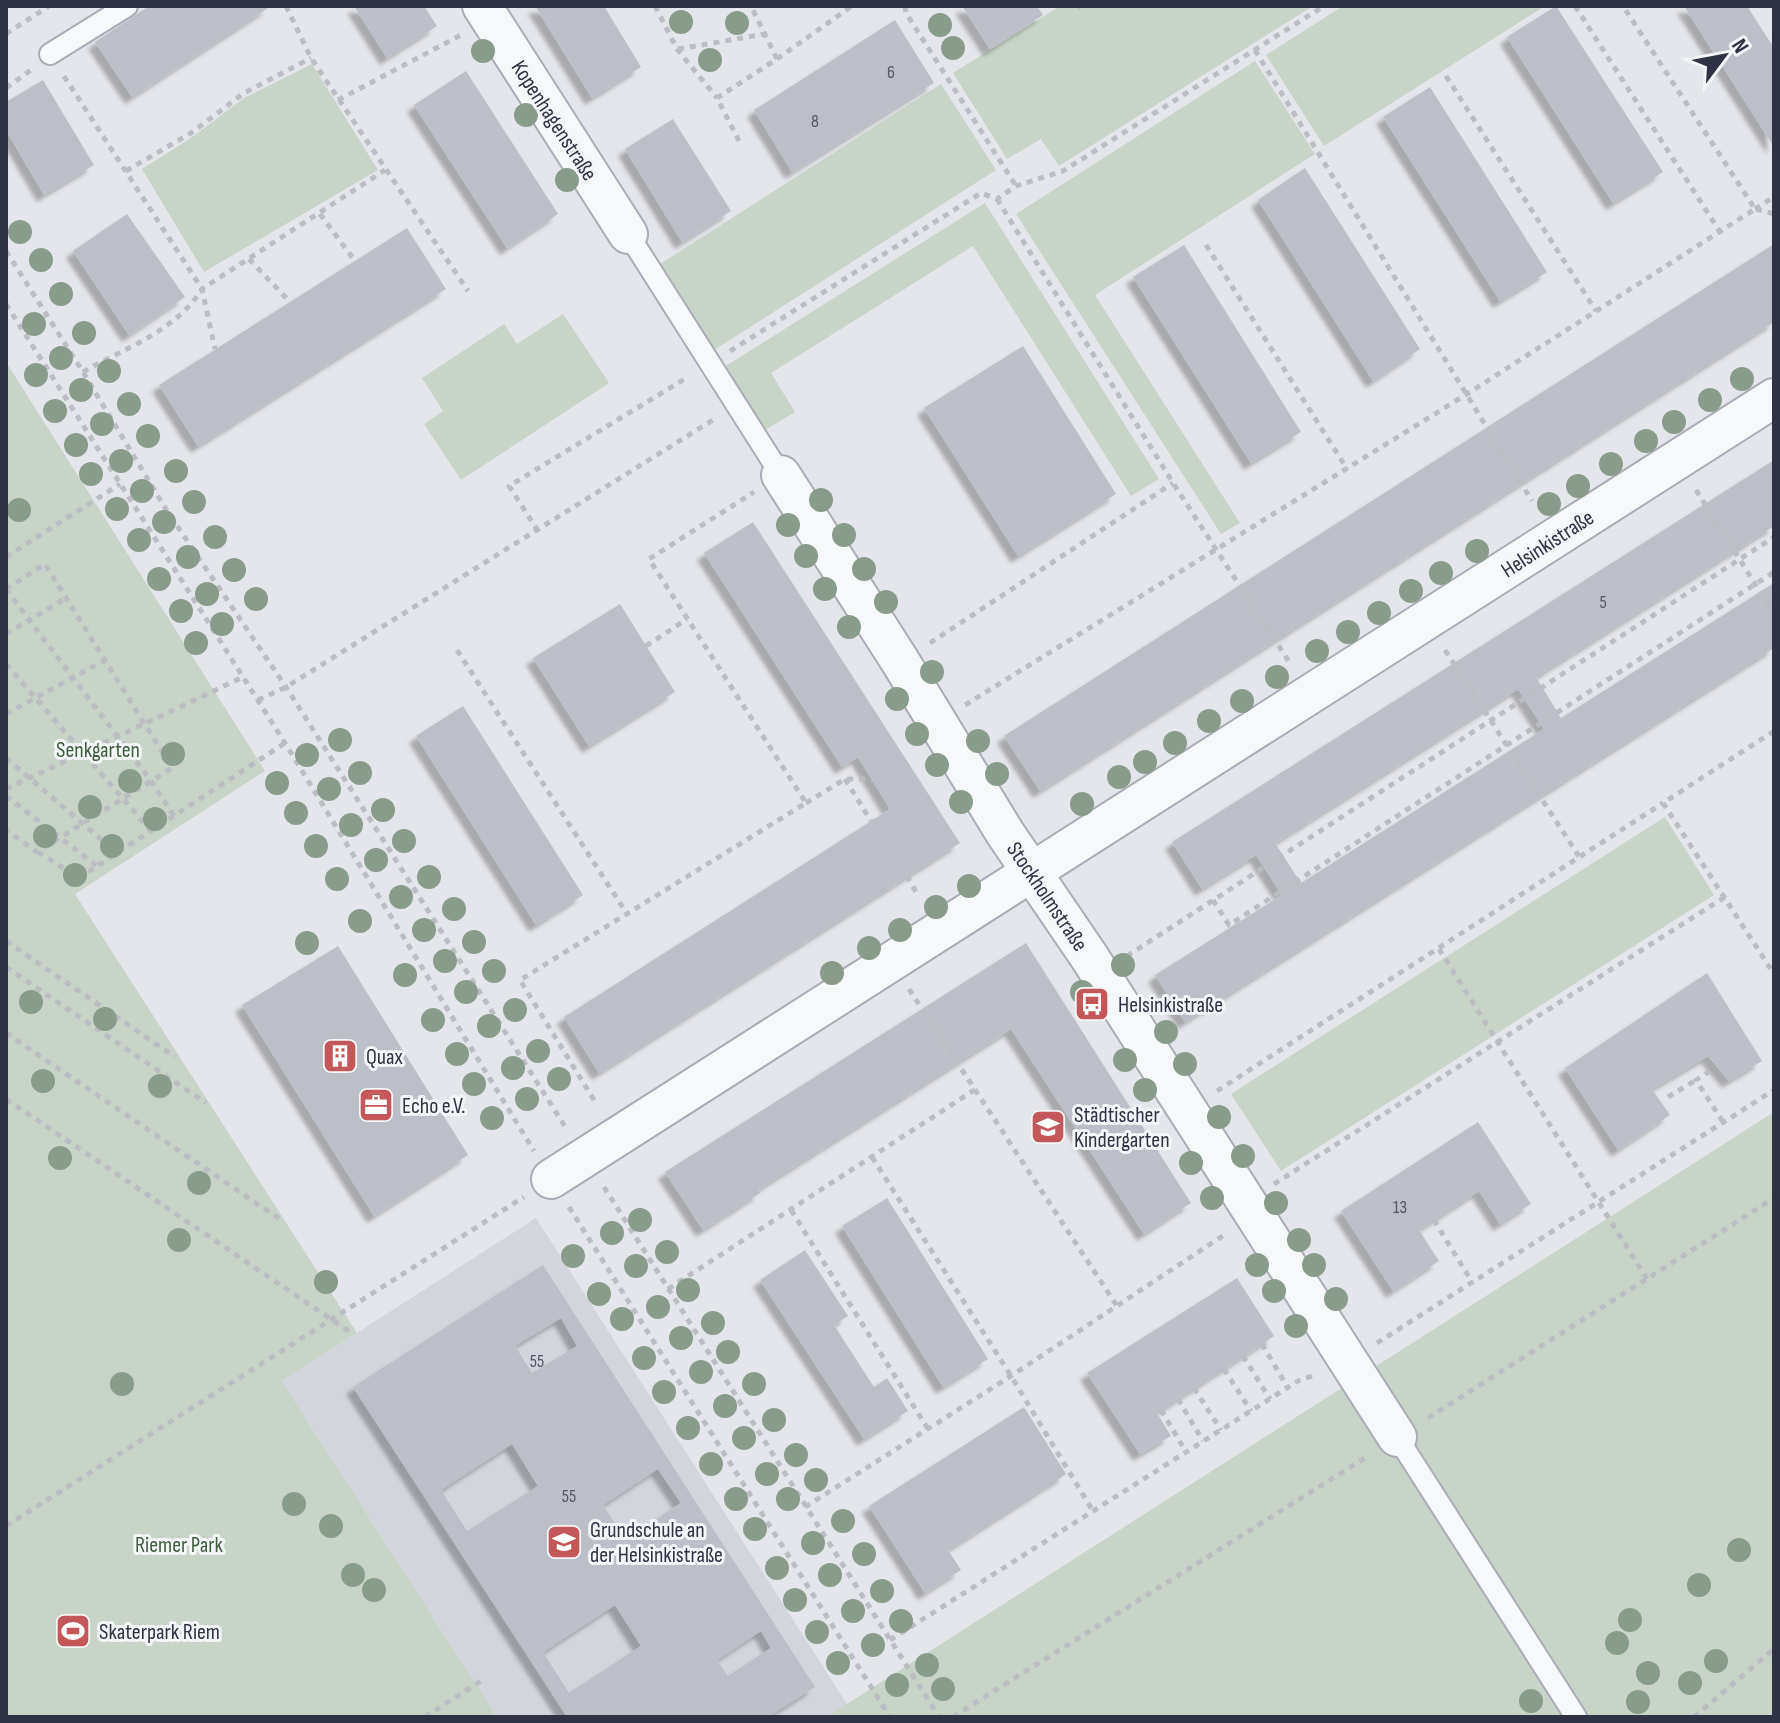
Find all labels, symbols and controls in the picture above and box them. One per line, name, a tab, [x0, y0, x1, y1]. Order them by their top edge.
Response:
north arrow	[1684, 16, 1764, 96]
text: N	[1725, 34, 1754, 58]
street label: Kopenhagenstraße	[505, 56, 603, 186]
house number: 6	[887, 62, 895, 83]
house number: 8	[811, 111, 819, 132]
street label: Helsinkistraße	[1496, 504, 1599, 584]
house number: 5	[1599, 592, 1607, 613]
park label: Senkgarten	[56, 737, 140, 764]
street label: Stockholmstraße	[1000, 837, 1093, 957]
bus stop icon: Helsinkistraße	[1073, 985, 1111, 1023]
place label: Helsinkistraße	[1118, 992, 1223, 1019]
building icon: Quax	[321, 1037, 359, 1075]
place label: Quax	[366, 1044, 404, 1071]
office icon: Echo e.V.	[357, 1086, 395, 1124]
place label: Echo e.V.	[402, 1093, 465, 1120]
place label: Städtischer Kindergarten	[1074, 1102, 1170, 1154]
school or university icon: Städtischer Kindergarten	[1029, 1108, 1067, 1146]
house number: 13	[1393, 1197, 1407, 1218]
house number: 55	[530, 1351, 544, 1372]
house number: 55	[562, 1486, 576, 1507]
place label: Grundschule an der Helsinkistraße	[590, 1517, 723, 1569]
school or university icon: Grundschule an der Helsinkistraße	[545, 1523, 583, 1561]
park label: Riemer Park	[135, 1532, 224, 1559]
sports icon: Skaterpark Riem	[54, 1612, 92, 1650]
place label: Skaterpark Riem	[99, 1619, 220, 1646]

